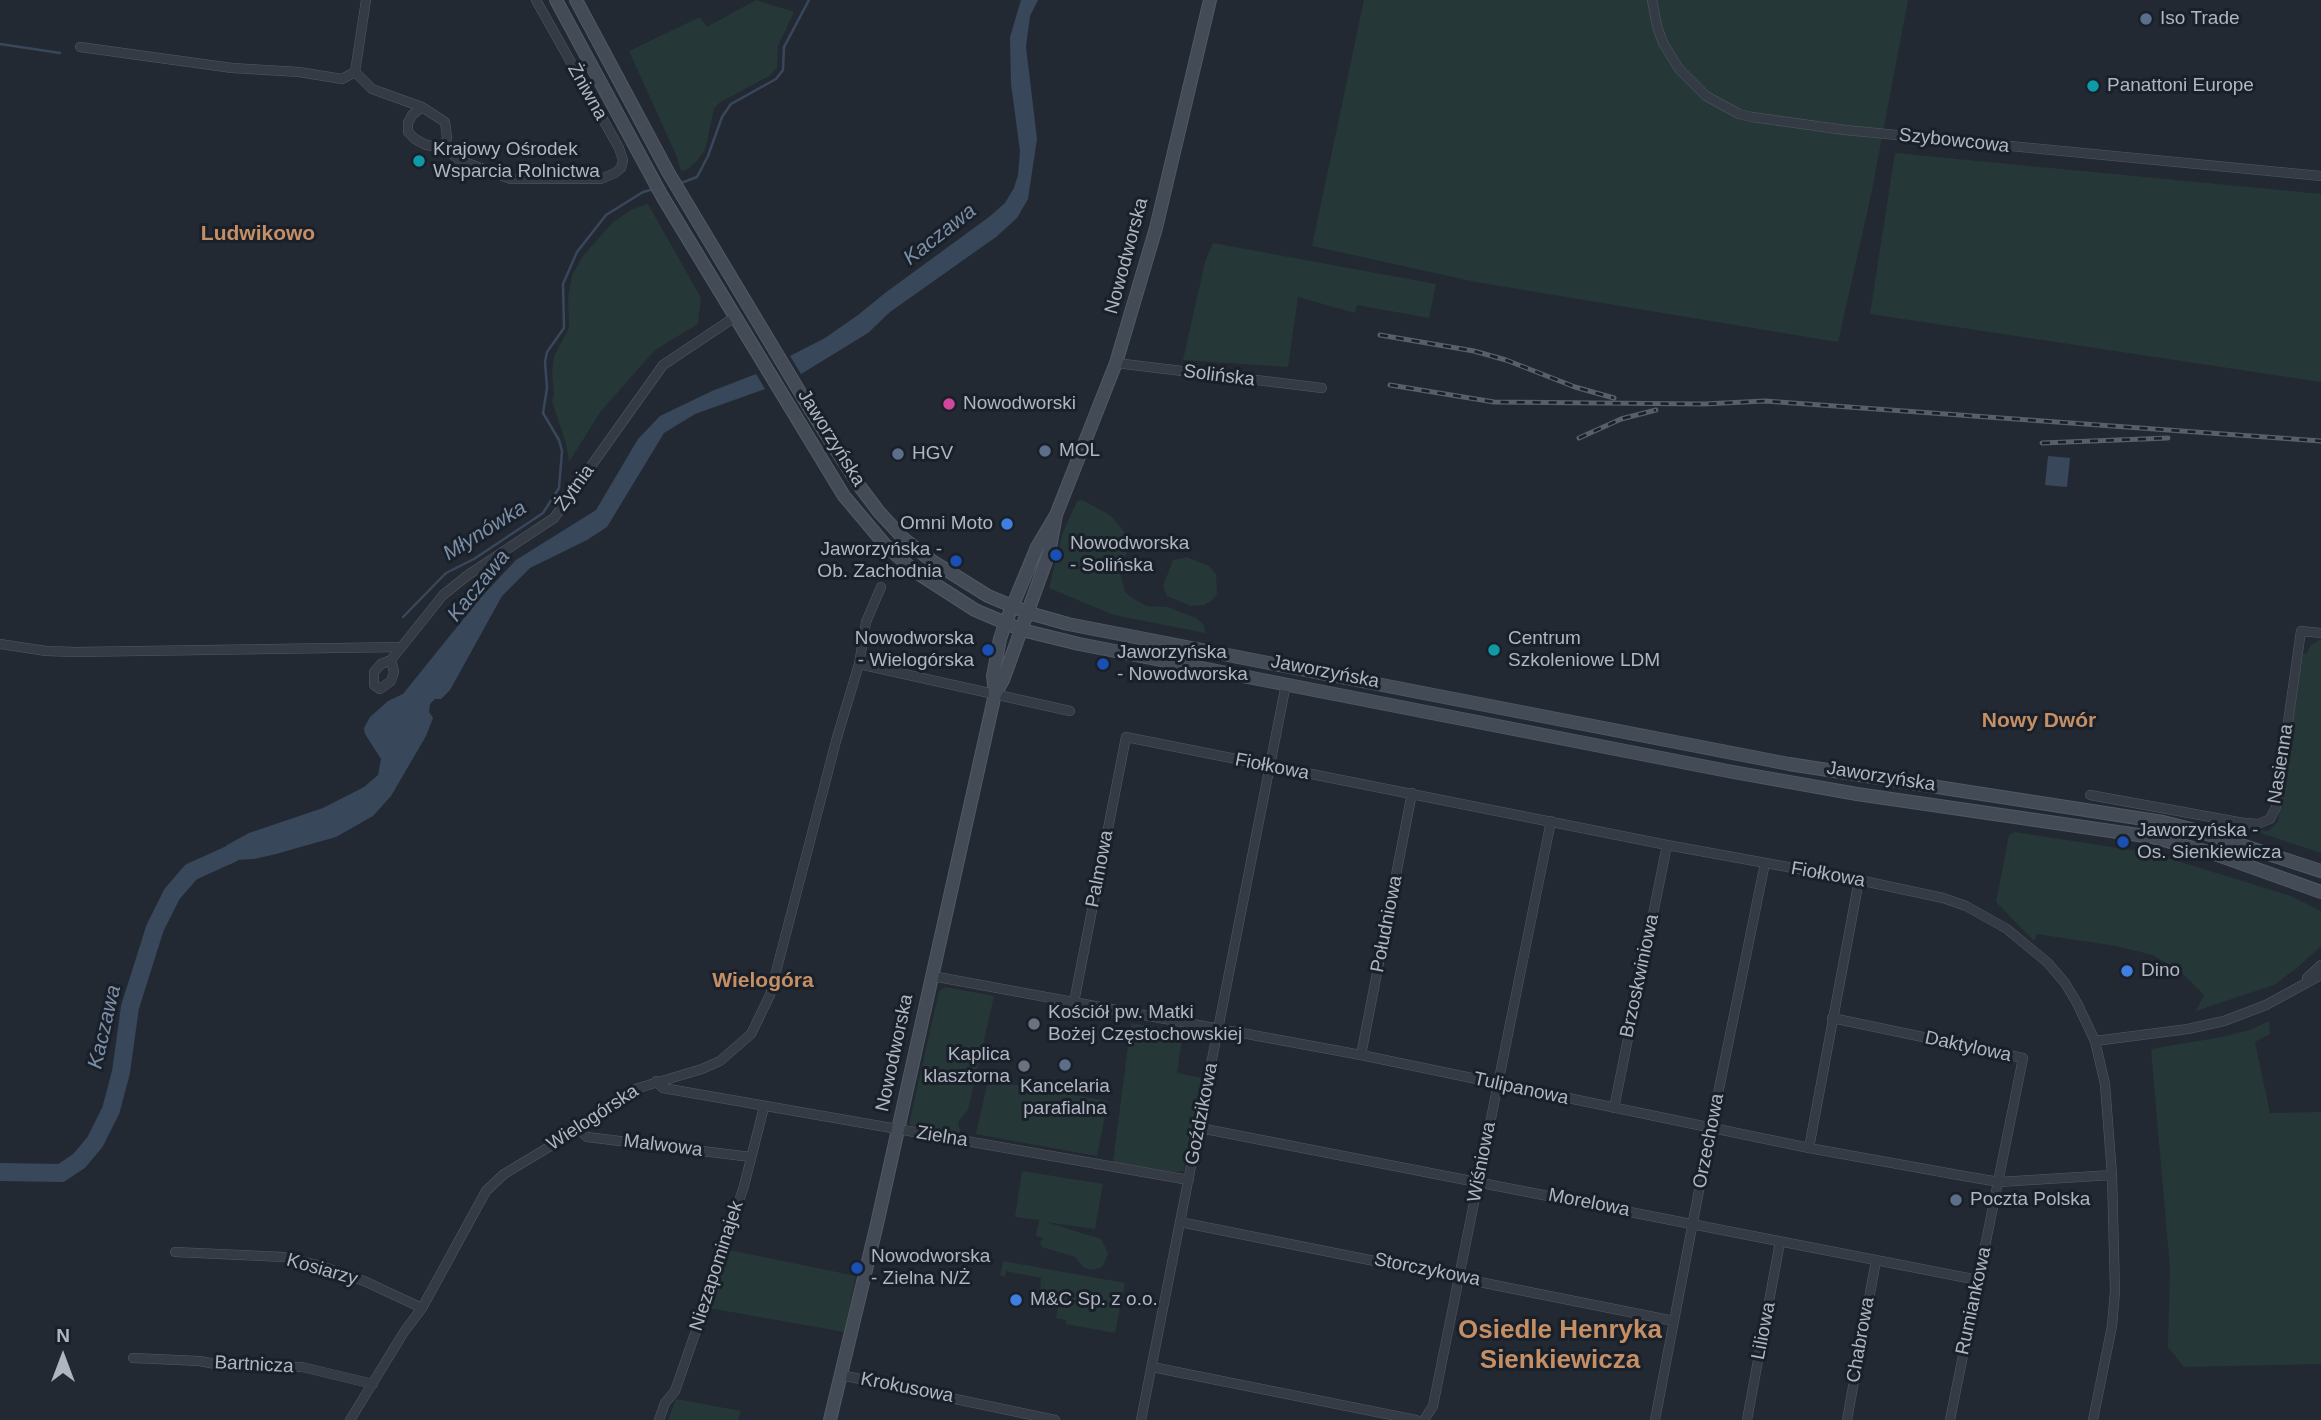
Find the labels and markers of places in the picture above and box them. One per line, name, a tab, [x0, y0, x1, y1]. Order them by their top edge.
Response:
place label: Iso Trade	[2160, 8, 2240, 30]
marker: Iso Trade	[2138, 11, 2154, 27]
place label: Panattoni Europe	[2107, 75, 2254, 97]
marker: Panattoni Europe	[2085, 78, 2101, 94]
place label: Krajowy Ośrodek Wsparcia Rolnictwa	[433, 139, 600, 183]
marker: Krajowy Ośrodek Wsparcia Rolnictwa	[411, 153, 427, 169]
place label: Nowodworski	[963, 393, 1076, 415]
marker: Nowodworski	[941, 396, 957, 412]
place label: MOL	[1059, 440, 1100, 462]
place label: HGV	[912, 443, 953, 465]
marker: MOL	[1037, 443, 1053, 459]
marker: HGV	[890, 446, 906, 462]
place label: Omni Moto	[900, 513, 993, 535]
marker: Omni Moto	[999, 516, 1015, 532]
place label: Nowodworska - Solińska	[1070, 533, 1189, 577]
place label: Jaworzyńska - Ob. Zachodnia	[817, 539, 942, 583]
marker: Nowodworska - Solińska	[1048, 547, 1064, 563]
marker: Jaworzyńska - Ob. Zachodnia	[948, 553, 964, 569]
place label: Nowodworska - Wielogórska	[855, 628, 974, 672]
place label: Centrum Szkoleniowe LDM	[1508, 628, 1660, 672]
marker: Nowodworska - Wielogórska	[980, 642, 996, 658]
place label: Jaworzyńska - Nowodworska	[1117, 642, 1248, 686]
marker: Centrum Szkoleniowe LDM	[1486, 642, 1502, 658]
marker: Jaworzyńska - Nowodworska	[1095, 656, 1111, 672]
place label: Jaworzyńska - Os. Sienkiewicza	[2137, 820, 2282, 864]
marker: Jaworzyńska - Os. Sienkiewicza	[2115, 834, 2131, 850]
place label: Dino	[2141, 960, 2180, 982]
marker: Dino	[2119, 963, 2135, 979]
place label: Kościół pw. Matki Bożej Częstochowskiej	[1048, 1002, 1242, 1046]
marker: Kościół pw. Matki Bożej Częstochowskiej	[1026, 1016, 1042, 1032]
place label: Kaplica klasztorna	[923, 1044, 1010, 1088]
marker: Kancelaria parafialna	[1057, 1057, 1073, 1073]
marker: Kaplica klasztorna	[1016, 1058, 1032, 1074]
place label: Kancelaria parafialna	[1020, 1076, 1110, 1120]
place label: Poczta Polska	[1970, 1189, 2090, 1211]
marker: Poczta Polska	[1948, 1192, 1964, 1208]
place label: Nowodworska - Zielna N/Ż	[871, 1246, 990, 1290]
marker: Nowodworska - Zielna N/Ż	[849, 1260, 865, 1276]
place label: M&C Sp. z o.o.	[1030, 1289, 1158, 1311]
marker: M&C Sp. z o.o.	[1008, 1292, 1024, 1308]

